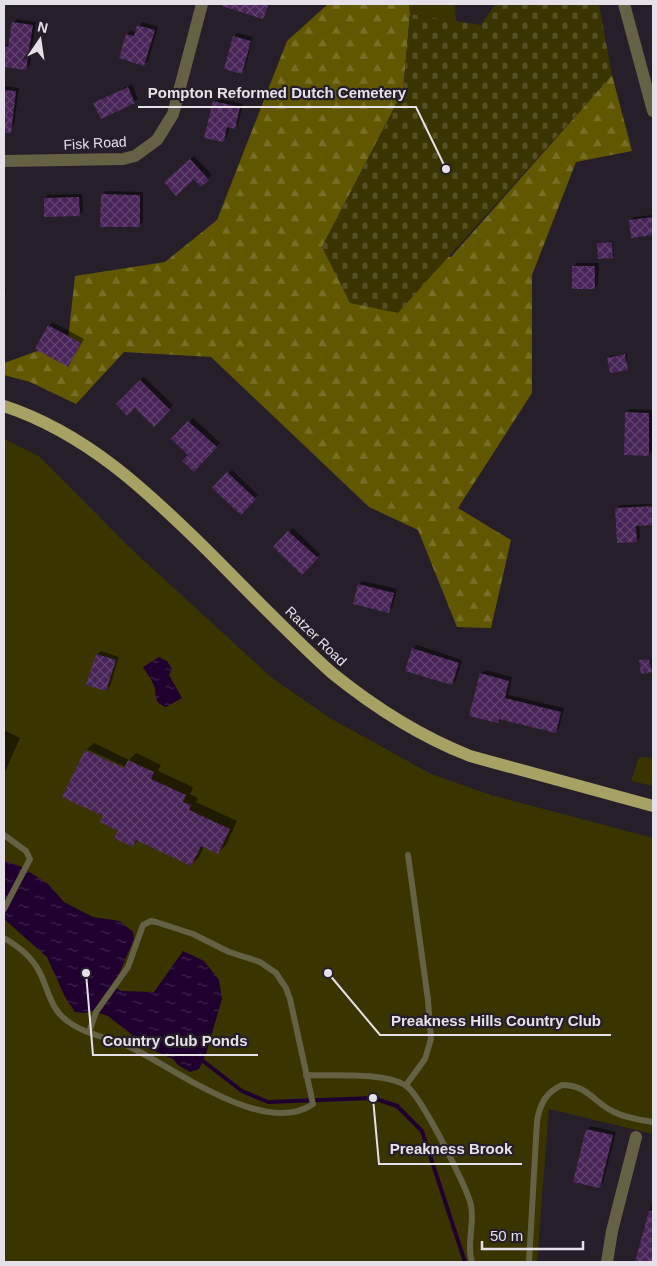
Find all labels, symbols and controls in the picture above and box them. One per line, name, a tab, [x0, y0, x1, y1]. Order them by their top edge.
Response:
north arrow	[15, 15, 65, 65]
text: N	[36, 18, 50, 36]
callout: Pompton Reformed Dutch Cemetery	[138, 77, 416, 107]
text: Pompton Reformed Dutch Cemetery	[148, 84, 407, 101]
street label: Fisk Road	[63, 133, 127, 153]
street label: Ratzer Road	[282, 603, 350, 669]
callout: Preakness Hills Country Club	[380, 1005, 611, 1035]
text: Preakness Hills Country Club	[391, 1012, 601, 1029]
callout: Country Club Ponds	[93, 1025, 258, 1055]
text: Country Club Ponds	[103, 1032, 248, 1049]
callout: Preakness Brook	[379, 1134, 522, 1164]
text: Preakness Brook	[390, 1140, 513, 1157]
scale bar	[482, 1218, 583, 1250]
text: 50 m	[490, 1227, 523, 1244]

